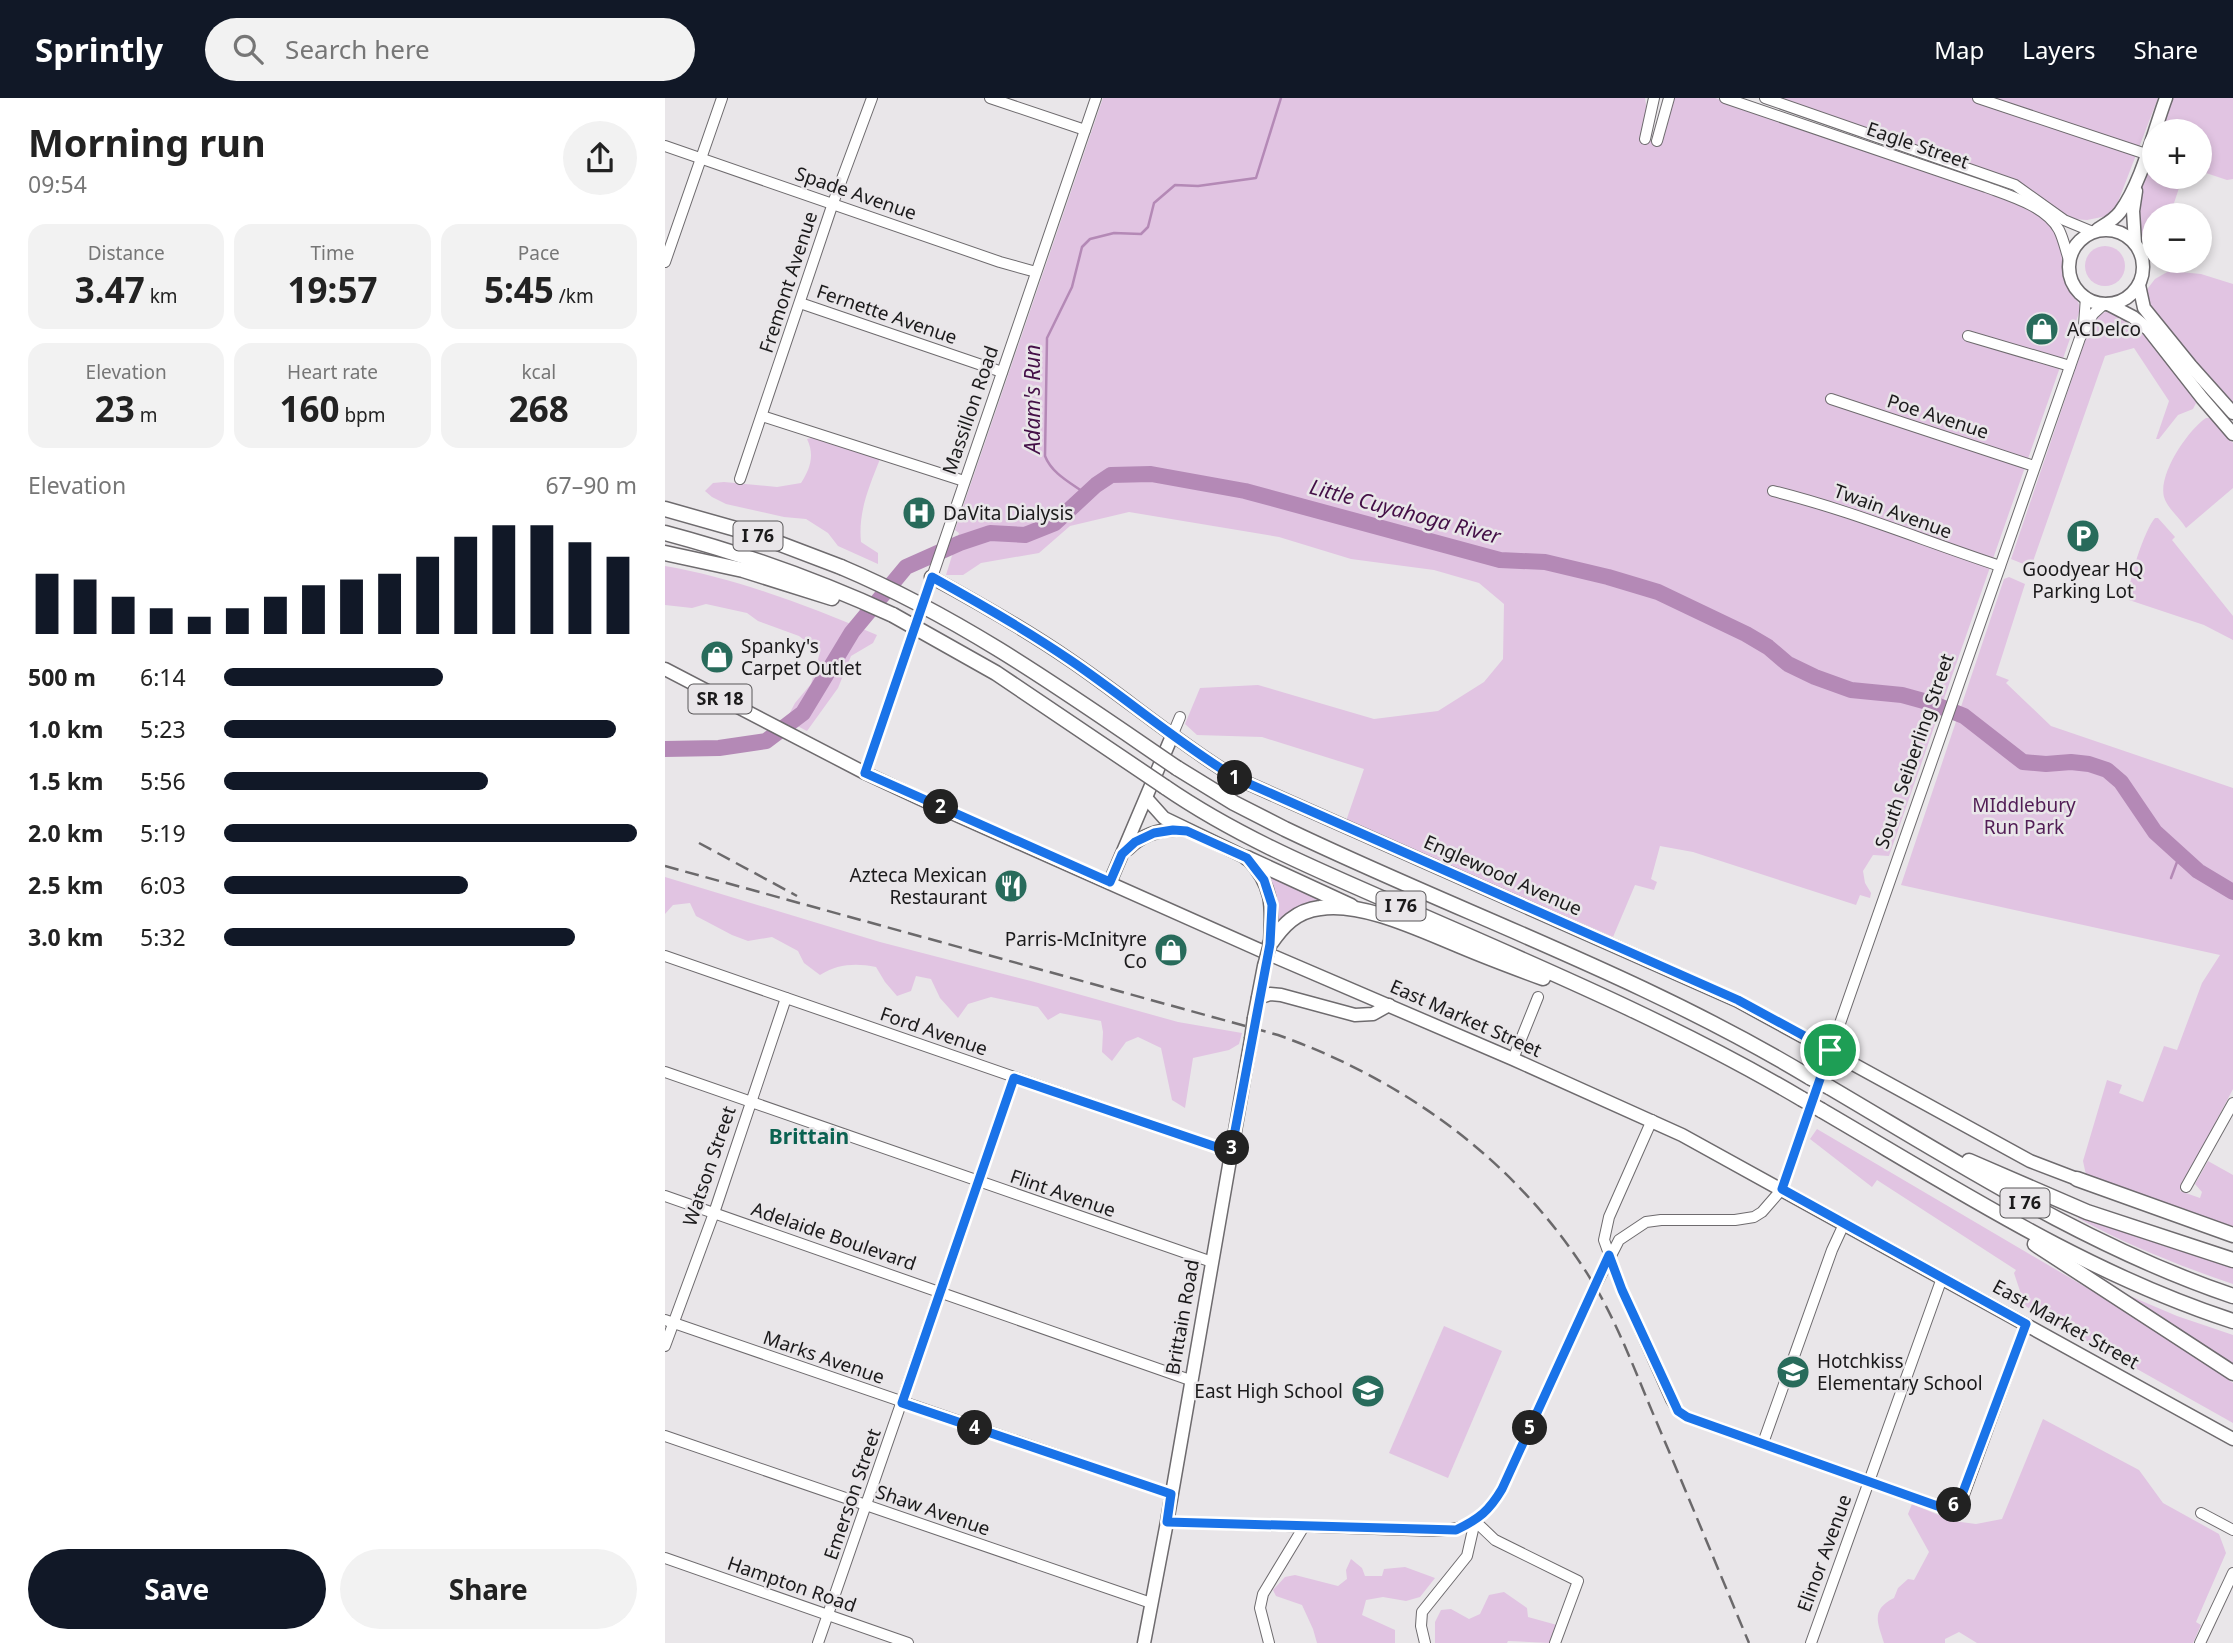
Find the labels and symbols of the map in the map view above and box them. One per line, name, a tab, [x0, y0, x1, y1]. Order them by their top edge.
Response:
street label: Eagle Street	[1863, 115, 1973, 175]
street label: Spade Avenue	[792, 160, 920, 226]
street label: Fremont Avenue	[753, 208, 823, 356]
street label: Fernette Avenue	[813, 278, 961, 350]
shop icon: ACDelco	[2023, 310, 2061, 348]
place label: ACDelco	[2067, 316, 2141, 342]
street label: Massillon Road	[936, 342, 1004, 478]
water label: Adam's Run	[1018, 344, 1046, 456]
street label: Poe Avenue	[1884, 387, 1992, 445]
water label: Little Cuyahoga River	[1307, 472, 1505, 550]
street label: Twain Avenue	[1830, 478, 1956, 544]
hospital icon: DaVita Dialysis	[900, 494, 938, 532]
place label: DaVita Dialysis	[943, 500, 1073, 526]
parking icon: Goodyear HQ Parking Lot	[2064, 517, 2102, 555]
road number: I 76	[733, 522, 783, 550]
place label: Goodyear HQ Parking Lot	[2022, 556, 2144, 604]
place label: Spanky's Carpet Outlet	[741, 633, 862, 681]
shop icon: Spanky's Carpet Outlet	[698, 638, 736, 676]
street label: South Seiberling Street	[1868, 650, 1960, 852]
road number: SR 18	[688, 684, 751, 714]
pin: 1	[1217, 760, 1253, 796]
pin: 2	[923, 790, 959, 824]
park label: MIddlebury Run Park	[1972, 792, 2076, 840]
street label: Englewood Avenue	[1420, 828, 1586, 922]
place label: Azteca Mexican Restaurant	[850, 862, 987, 910]
restaurant icon: Azteca Mexican Restaurant	[992, 867, 1030, 905]
road number: I 76	[1377, 892, 1425, 920]
place label: Parris-McInityre Co	[1005, 926, 1147, 974]
shop icon: Parris-McInityre Co	[1152, 931, 1190, 969]
street label: East Market Street	[1386, 973, 1546, 1063]
street label: Ford Avenue	[877, 1000, 991, 1062]
pin	[1800, 1020, 1860, 1080]
street label: Watson Street	[676, 1102, 742, 1229]
district label: Brittain	[769, 1122, 849, 1150]
pin: 3	[1215, 1130, 1249, 1166]
street label: Flint Avenue	[1007, 1163, 1119, 1223]
road number: I 76	[2001, 1188, 2049, 1218]
street label: Adelaide Boulevard	[748, 1196, 920, 1276]
street label: Brittain Road	[1159, 1257, 1205, 1377]
street label: East Market Street	[1988, 1273, 2144, 1375]
street label: Marks Avenue	[760, 1324, 888, 1390]
place label: Hotchkiss Elementary School	[1817, 1348, 1983, 1396]
school or university icon: Hotchkiss Elementary School	[1774, 1353, 1812, 1391]
school or university icon: East High School	[1349, 1372, 1387, 1410]
place label: East High School	[1194, 1378, 1343, 1404]
pin: 4	[957, 1410, 993, 1446]
pin: 5	[1513, 1410, 1547, 1446]
street label: Emerson Street	[817, 1425, 887, 1563]
street label: Shaw Avenue	[872, 1478, 994, 1542]
pin: 6	[1937, 1488, 1971, 1522]
street label: Elinor Avenue	[1791, 1491, 1857, 1615]
street label: Hampton Road	[724, 1550, 860, 1618]

